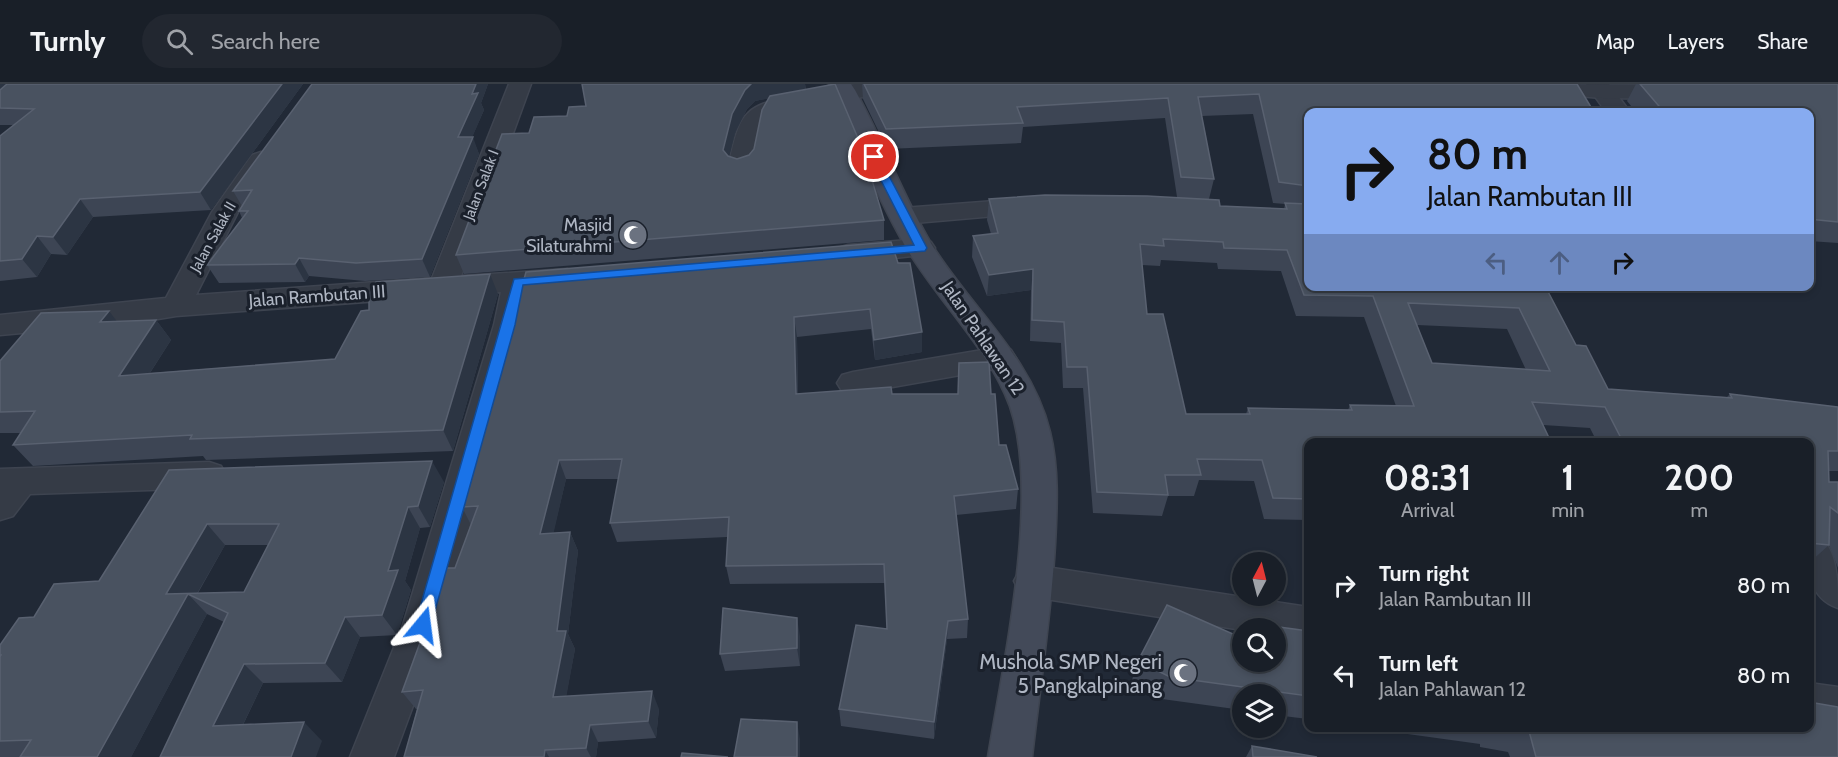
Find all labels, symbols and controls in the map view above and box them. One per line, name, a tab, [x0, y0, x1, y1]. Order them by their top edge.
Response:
search box	[142, 14, 562, 68]
text: Turnly	[30, 24, 106, 58]
icon: search	[163, 25, 196, 58]
text: Search here	[211, 28, 320, 55]
text: Map	[1596, 29, 1635, 54]
text: Layers	[1668, 29, 1724, 54]
text: Share	[1757, 29, 1808, 54]
text: 80 m	[1427, 128, 1528, 180]
pin	[848, 131, 899, 182]
icon: right	[1328, 132, 1406, 210]
icon: arrive	[857, 140, 890, 173]
street label: Jalan Salak I	[459, 147, 503, 224]
text: Jalan Rambutan III	[1427, 180, 1633, 213]
street label: Jalan Salak II	[186, 199, 240, 276]
place label: Masjid Silaturahmi	[526, 214, 612, 257]
mosque icon: Masjid Silaturahmi	[617, 219, 649, 251]
icon: left	[1480, 246, 1513, 279]
icon: ahead	[1543, 246, 1576, 279]
icon: right	[1606, 246, 1639, 279]
street label: Jalan Pahlawan 12	[936, 276, 1029, 399]
street label: Jalan Rambutan III	[247, 280, 386, 312]
text: 08:31	[1384, 455, 1472, 499]
text: 1	[1561, 455, 1575, 499]
text: 200	[1664, 455, 1734, 499]
text: Arrival	[1401, 498, 1454, 522]
text: min	[1551, 498, 1584, 522]
text: m	[1690, 498, 1708, 522]
north arrow	[1232, 552, 1286, 606]
map controls	[1232, 552, 1286, 738]
text: Turn right	[1379, 560, 1469, 587]
icon: right	[1328, 569, 1361, 602]
text: 80 m	[1737, 572, 1790, 599]
text: Jalan Rambutan III	[1379, 587, 1532, 611]
position arrow	[391, 593, 455, 657]
button: search	[1232, 618, 1286, 672]
place label: Mushola SMP Negeri 5 Pangkalpinang	[979, 649, 1163, 698]
text: Turn left	[1379, 650, 1458, 677]
mosque icon: Mushola SMP Negeri 5 Pangkalpinang	[1167, 657, 1199, 689]
icon: left	[1328, 659, 1361, 692]
text: 80 m	[1737, 662, 1790, 689]
text: Jalan Pahlawan 12	[1379, 677, 1526, 701]
button: layers	[1232, 684, 1286, 738]

